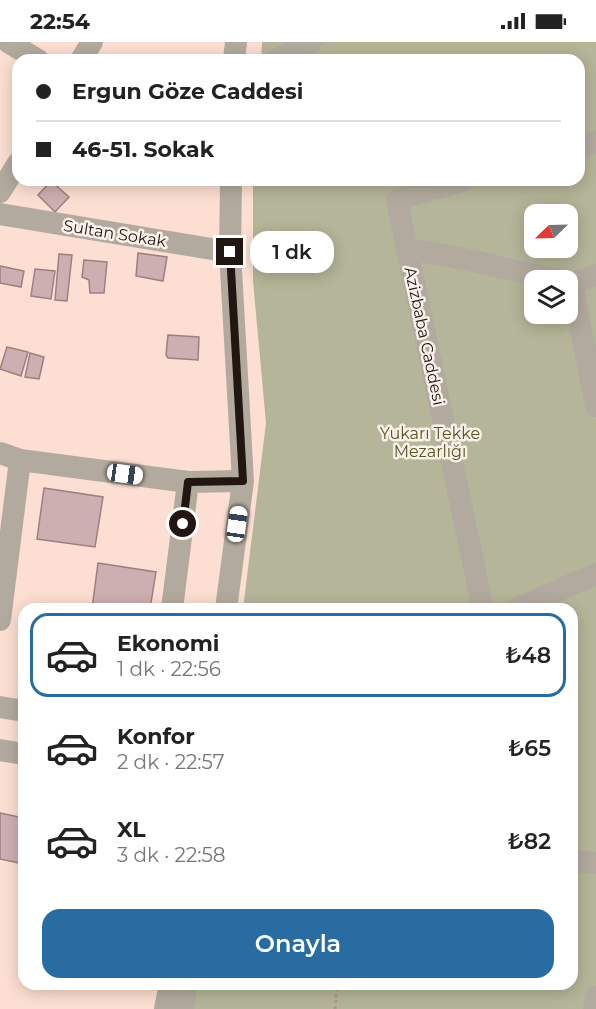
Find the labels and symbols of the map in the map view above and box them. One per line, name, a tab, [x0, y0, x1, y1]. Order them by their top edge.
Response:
north arrow	[524, 204, 578, 258]
street label: Sultan Sokak	[62, 216, 168, 251]
callout: 1 dk	[251, 231, 335, 273]
route end	[216, 238, 243, 265]
street label: Azizbaba Caddesi	[401, 265, 448, 407]
park label: Yukarı Tekke Mezarlığı	[380, 424, 480, 461]
car	[106, 463, 144, 485]
car	[226, 505, 248, 543]
route start	[169, 510, 196, 537]

